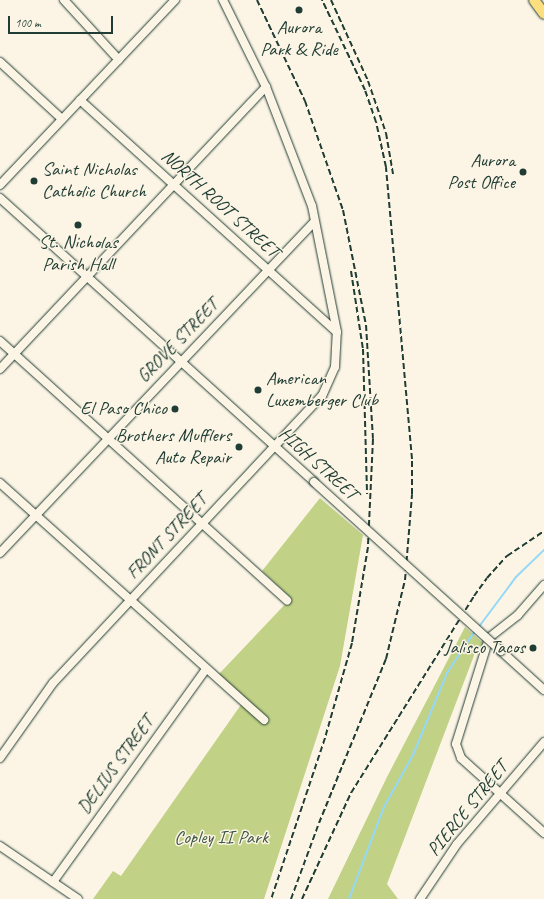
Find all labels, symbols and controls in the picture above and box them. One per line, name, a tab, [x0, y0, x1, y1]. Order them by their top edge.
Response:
marker: Aurora Park & Ride	[294, 5, 304, 15]
scale bar	[10, 8, 115, 34]
text: 100 m	[15, 15, 41, 31]
place label: Aurora Park & Ride	[260, 17, 338, 61]
street label: NORTH ROOT STREET	[156, 145, 284, 263]
place label: Aurora Post Office	[448, 150, 515, 194]
place label: Saint Nicholas Catholic Church	[42, 159, 147, 203]
marker: Aurora Post Office	[518, 167, 528, 177]
marker: Saint Nicholas Catholic Church	[29, 176, 39, 186]
marker: St. Nicholas Parish Hall	[73, 220, 83, 230]
place label: St. Nicholas Parish Hall	[38, 232, 118, 276]
street label: GROVE STREET	[132, 294, 224, 388]
place label: American Luxemberger Club	[266, 368, 378, 412]
marker: American Luxemberger Club	[253, 385, 263, 395]
place label: El Paso Chico	[80, 398, 167, 420]
marker: El Paso Chico	[170, 404, 180, 414]
street label: HIGH STREET	[274, 422, 362, 506]
place label: Brothers Mufflers Auto Repair	[116, 425, 231, 469]
marker: Brothers Mufflers Auto Repair	[234, 442, 244, 452]
street label: FRONT STREET	[122, 490, 212, 584]
place label: Jalisco Tacos	[444, 637, 525, 659]
marker: Jalisco Tacos	[528, 643, 538, 653]
street label: DELIUS STREET	[73, 711, 159, 819]
street label: PIERCE STREET	[423, 757, 513, 861]
park label: Copley II Park	[174, 827, 268, 849]

